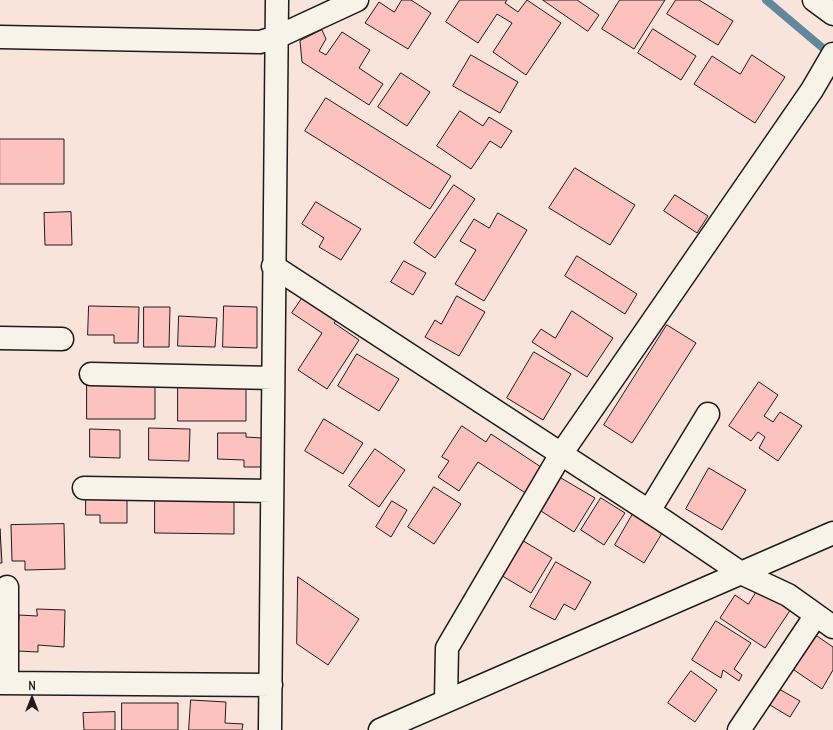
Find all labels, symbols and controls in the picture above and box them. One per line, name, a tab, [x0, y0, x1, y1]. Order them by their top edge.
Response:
north arrow	[12, 678, 52, 718]
text: N	[28, 679, 36, 693]

